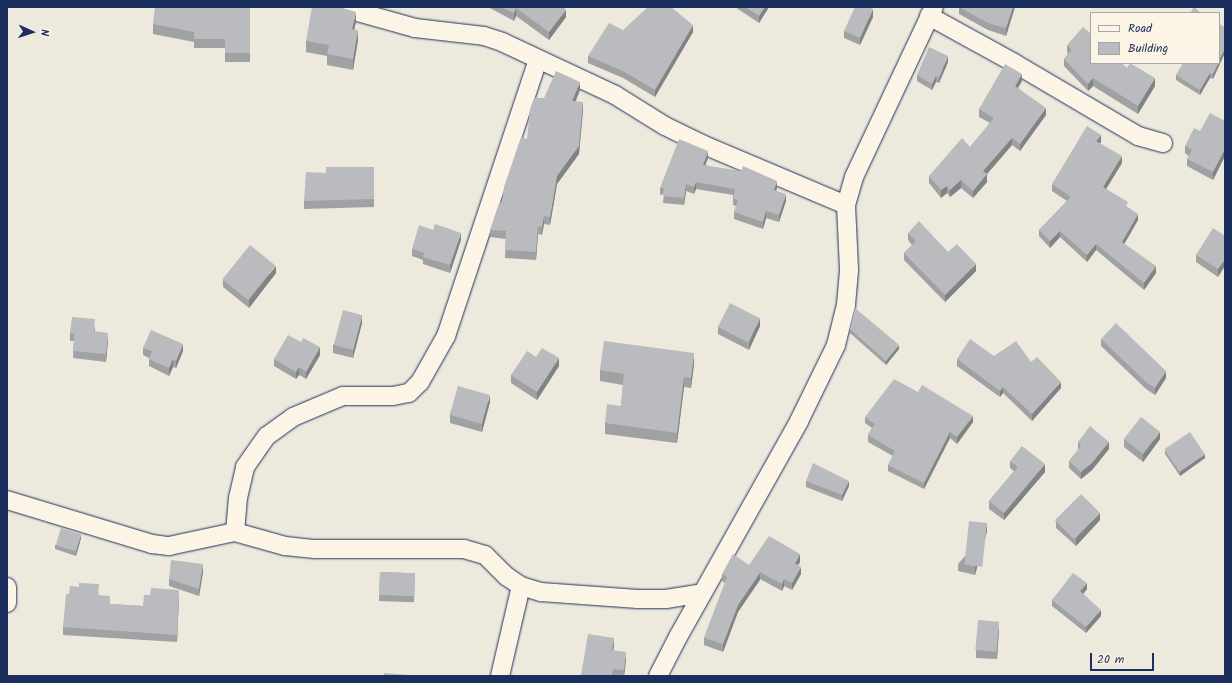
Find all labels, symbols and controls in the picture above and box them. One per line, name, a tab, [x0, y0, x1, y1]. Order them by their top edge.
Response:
north arrow	[12, 12, 52, 52]
legend	[1090, 12, 1220, 64]
text: Road	[1128, 19, 1152, 38]
text: N	[35, 29, 53, 37]
text: Building	[1128, 39, 1168, 58]
scale bar	[1092, 645, 1156, 671]
text: 20 m	[1097, 650, 1124, 669]

